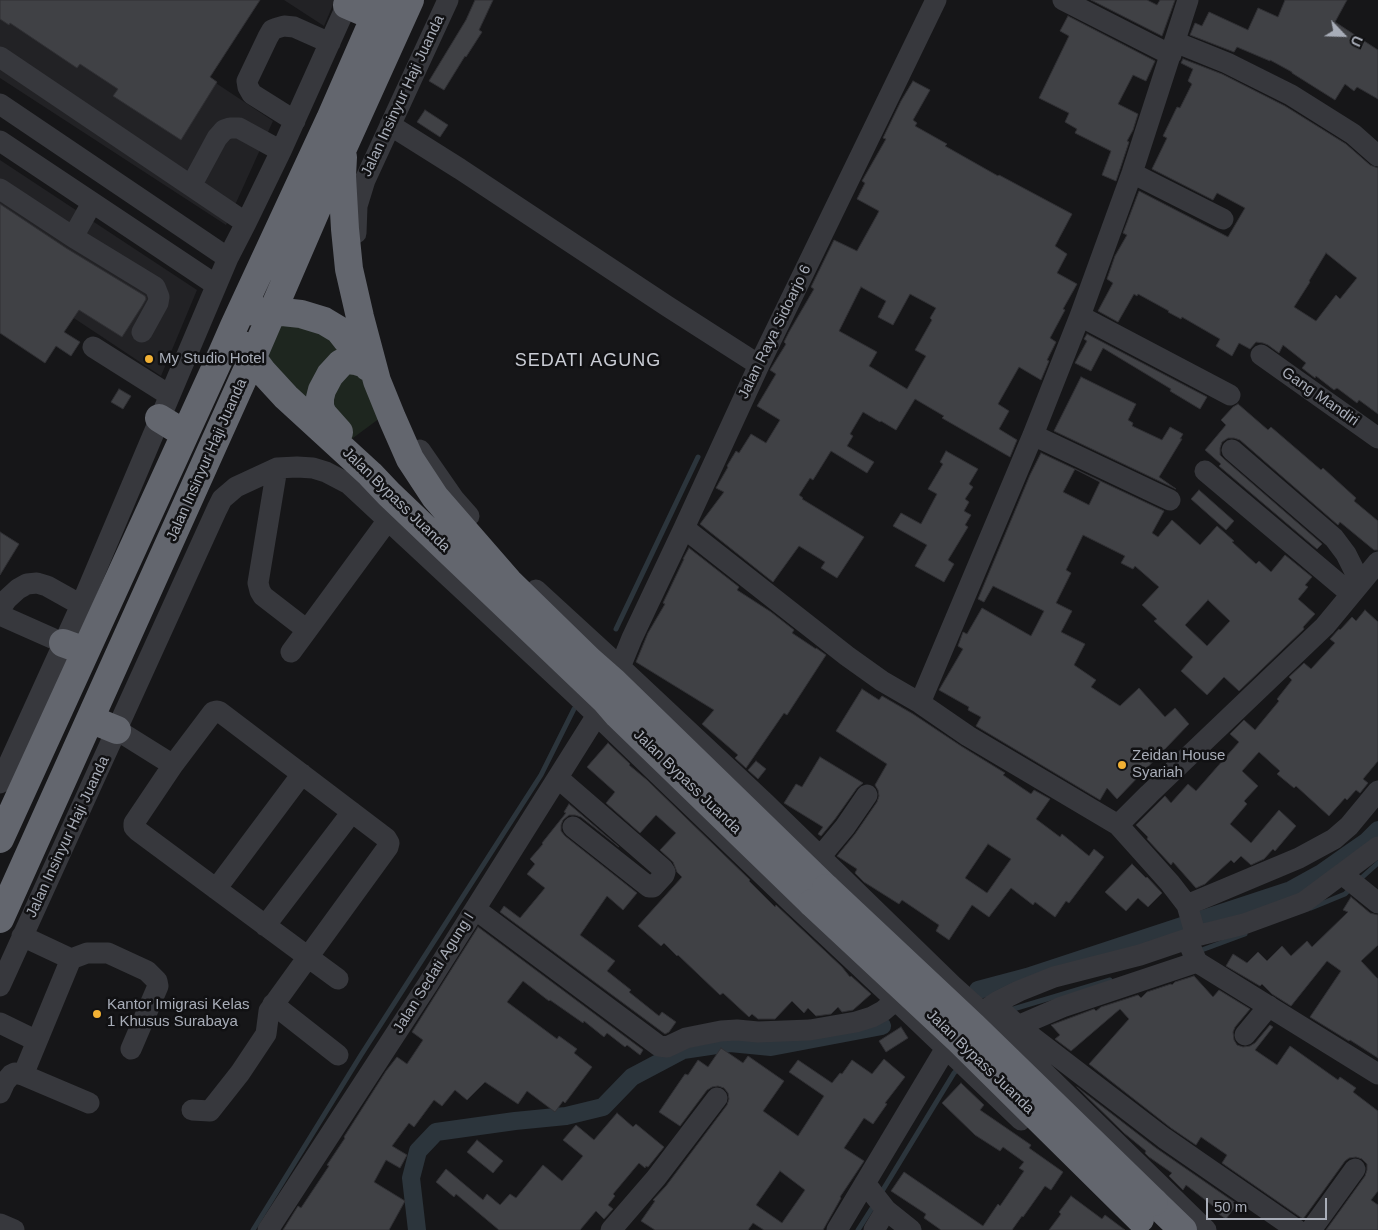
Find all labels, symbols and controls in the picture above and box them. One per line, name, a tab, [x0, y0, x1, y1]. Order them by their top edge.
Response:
north arrow	[1318, 10, 1368, 60]
street label: Jalan Insinyur Haji Juanda	[358, 12, 448, 180]
text: U	[1347, 33, 1366, 49]
street label: Jalan Raya Sidoarjo 6	[735, 262, 815, 402]
place label: My Studio Hotel	[159, 350, 265, 368]
district label: SEDATI AGUNG	[513, 350, 663, 372]
marker: My Studio Hotel	[143, 353, 155, 365]
street label: Gang Mandiri	[1278, 364, 1362, 430]
street label: Jalan Insinyur Haji Juanda	[163, 376, 251, 544]
street label: Jalan Bypass Juanda	[338, 444, 454, 556]
street label: Jalan Bypass Juanda	[629, 726, 745, 838]
place label: Zeidan House Syariah	[1132, 747, 1225, 782]
street label: Jalan Insinyur Haji Juanda	[23, 753, 113, 921]
marker: Zeidan House Syariah	[1116, 759, 1128, 771]
street label: Jalan Sedati Agung I	[390, 910, 478, 1036]
place label: Kantor Imigrasi Kelas 1 Khusus Surabaya	[107, 996, 250, 1031]
street label: Jalan Bypass Juanda	[922, 1006, 1038, 1118]
marker: Kantor Imigrasi Kelas 1 Khusus Surabaya	[91, 1008, 103, 1020]
scale bar	[1208, 1188, 1329, 1220]
text: 50 m	[1214, 1198, 1247, 1215]

